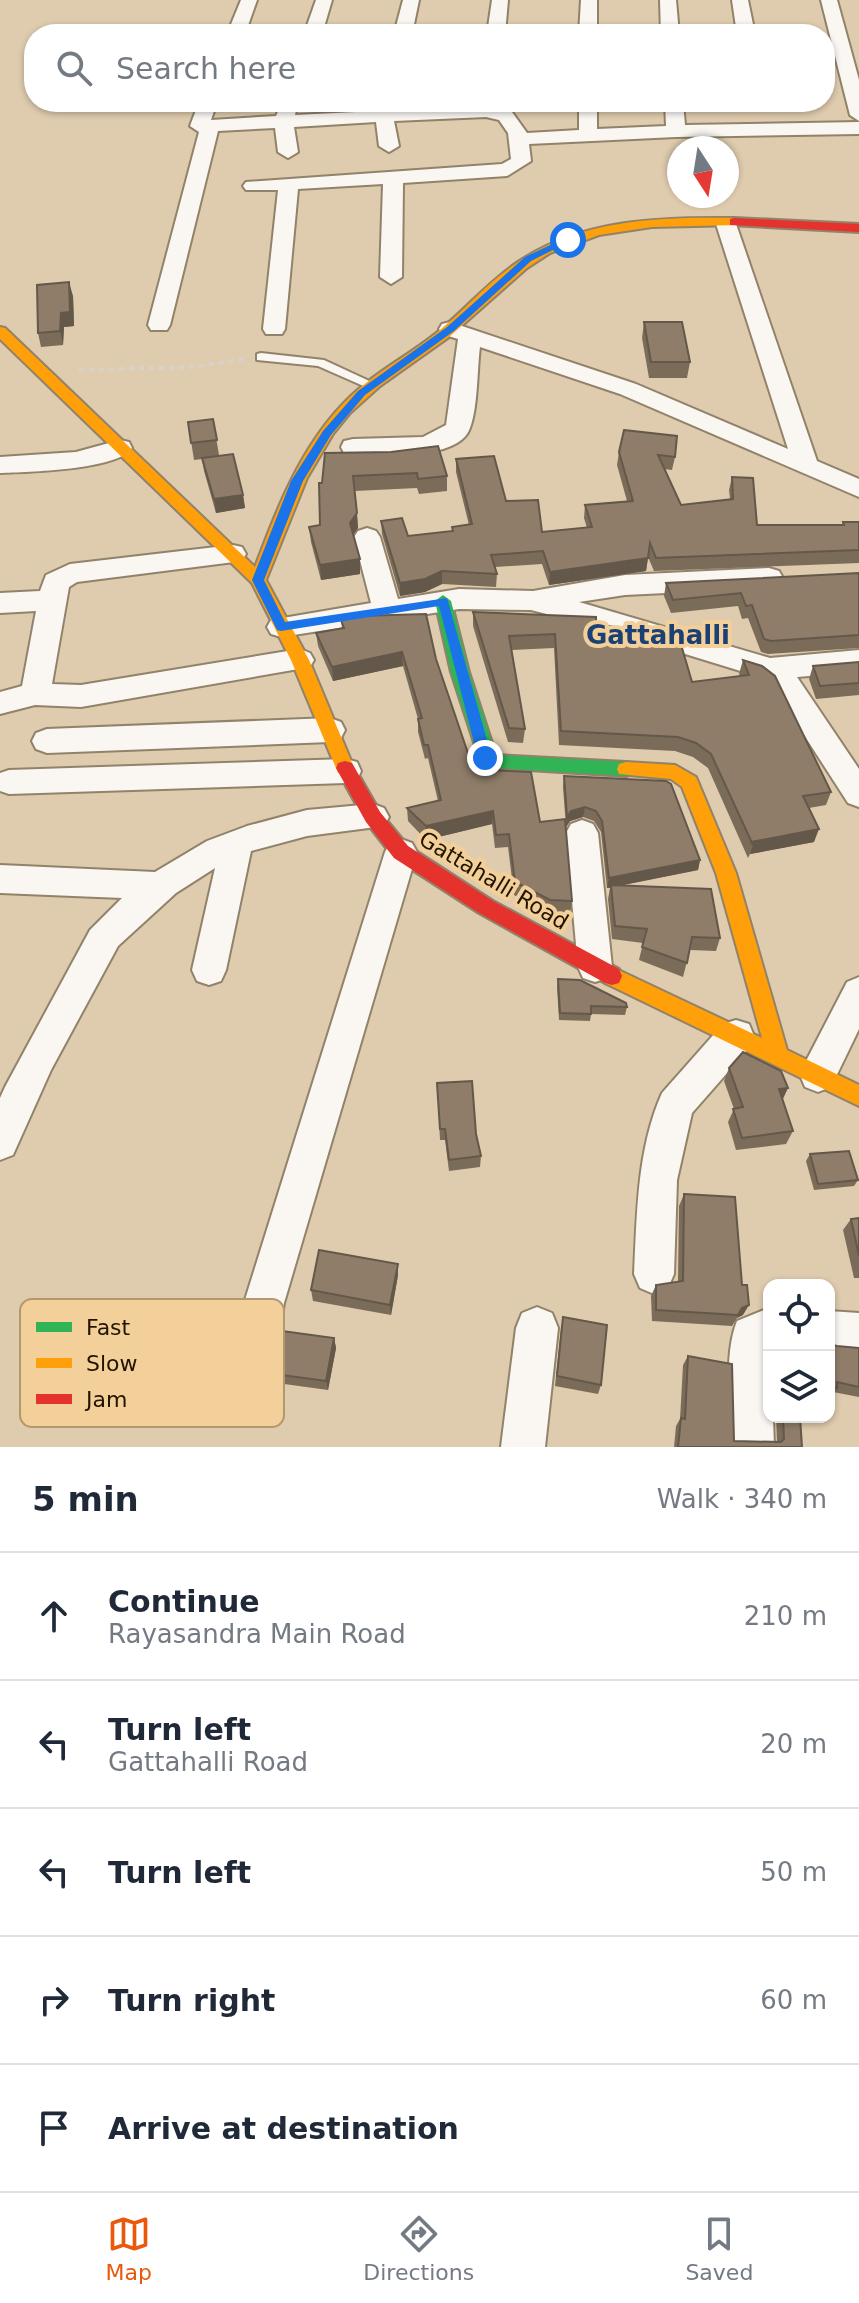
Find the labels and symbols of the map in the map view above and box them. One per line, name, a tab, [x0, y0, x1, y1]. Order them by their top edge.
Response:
north arrow	[667, 136, 739, 208]
route start	[550, 222, 586, 258]
district label: Gattahalli	[586, 620, 730, 650]
route end	[467, 740, 503, 776]
street label: Gattahalli Road	[415, 826, 573, 935]
legend	[20, 1299, 284, 1427]
text: Fast	[86, 1315, 131, 1340]
text: Slow	[86, 1351, 138, 1376]
text: Jam	[84, 1387, 127, 1412]

